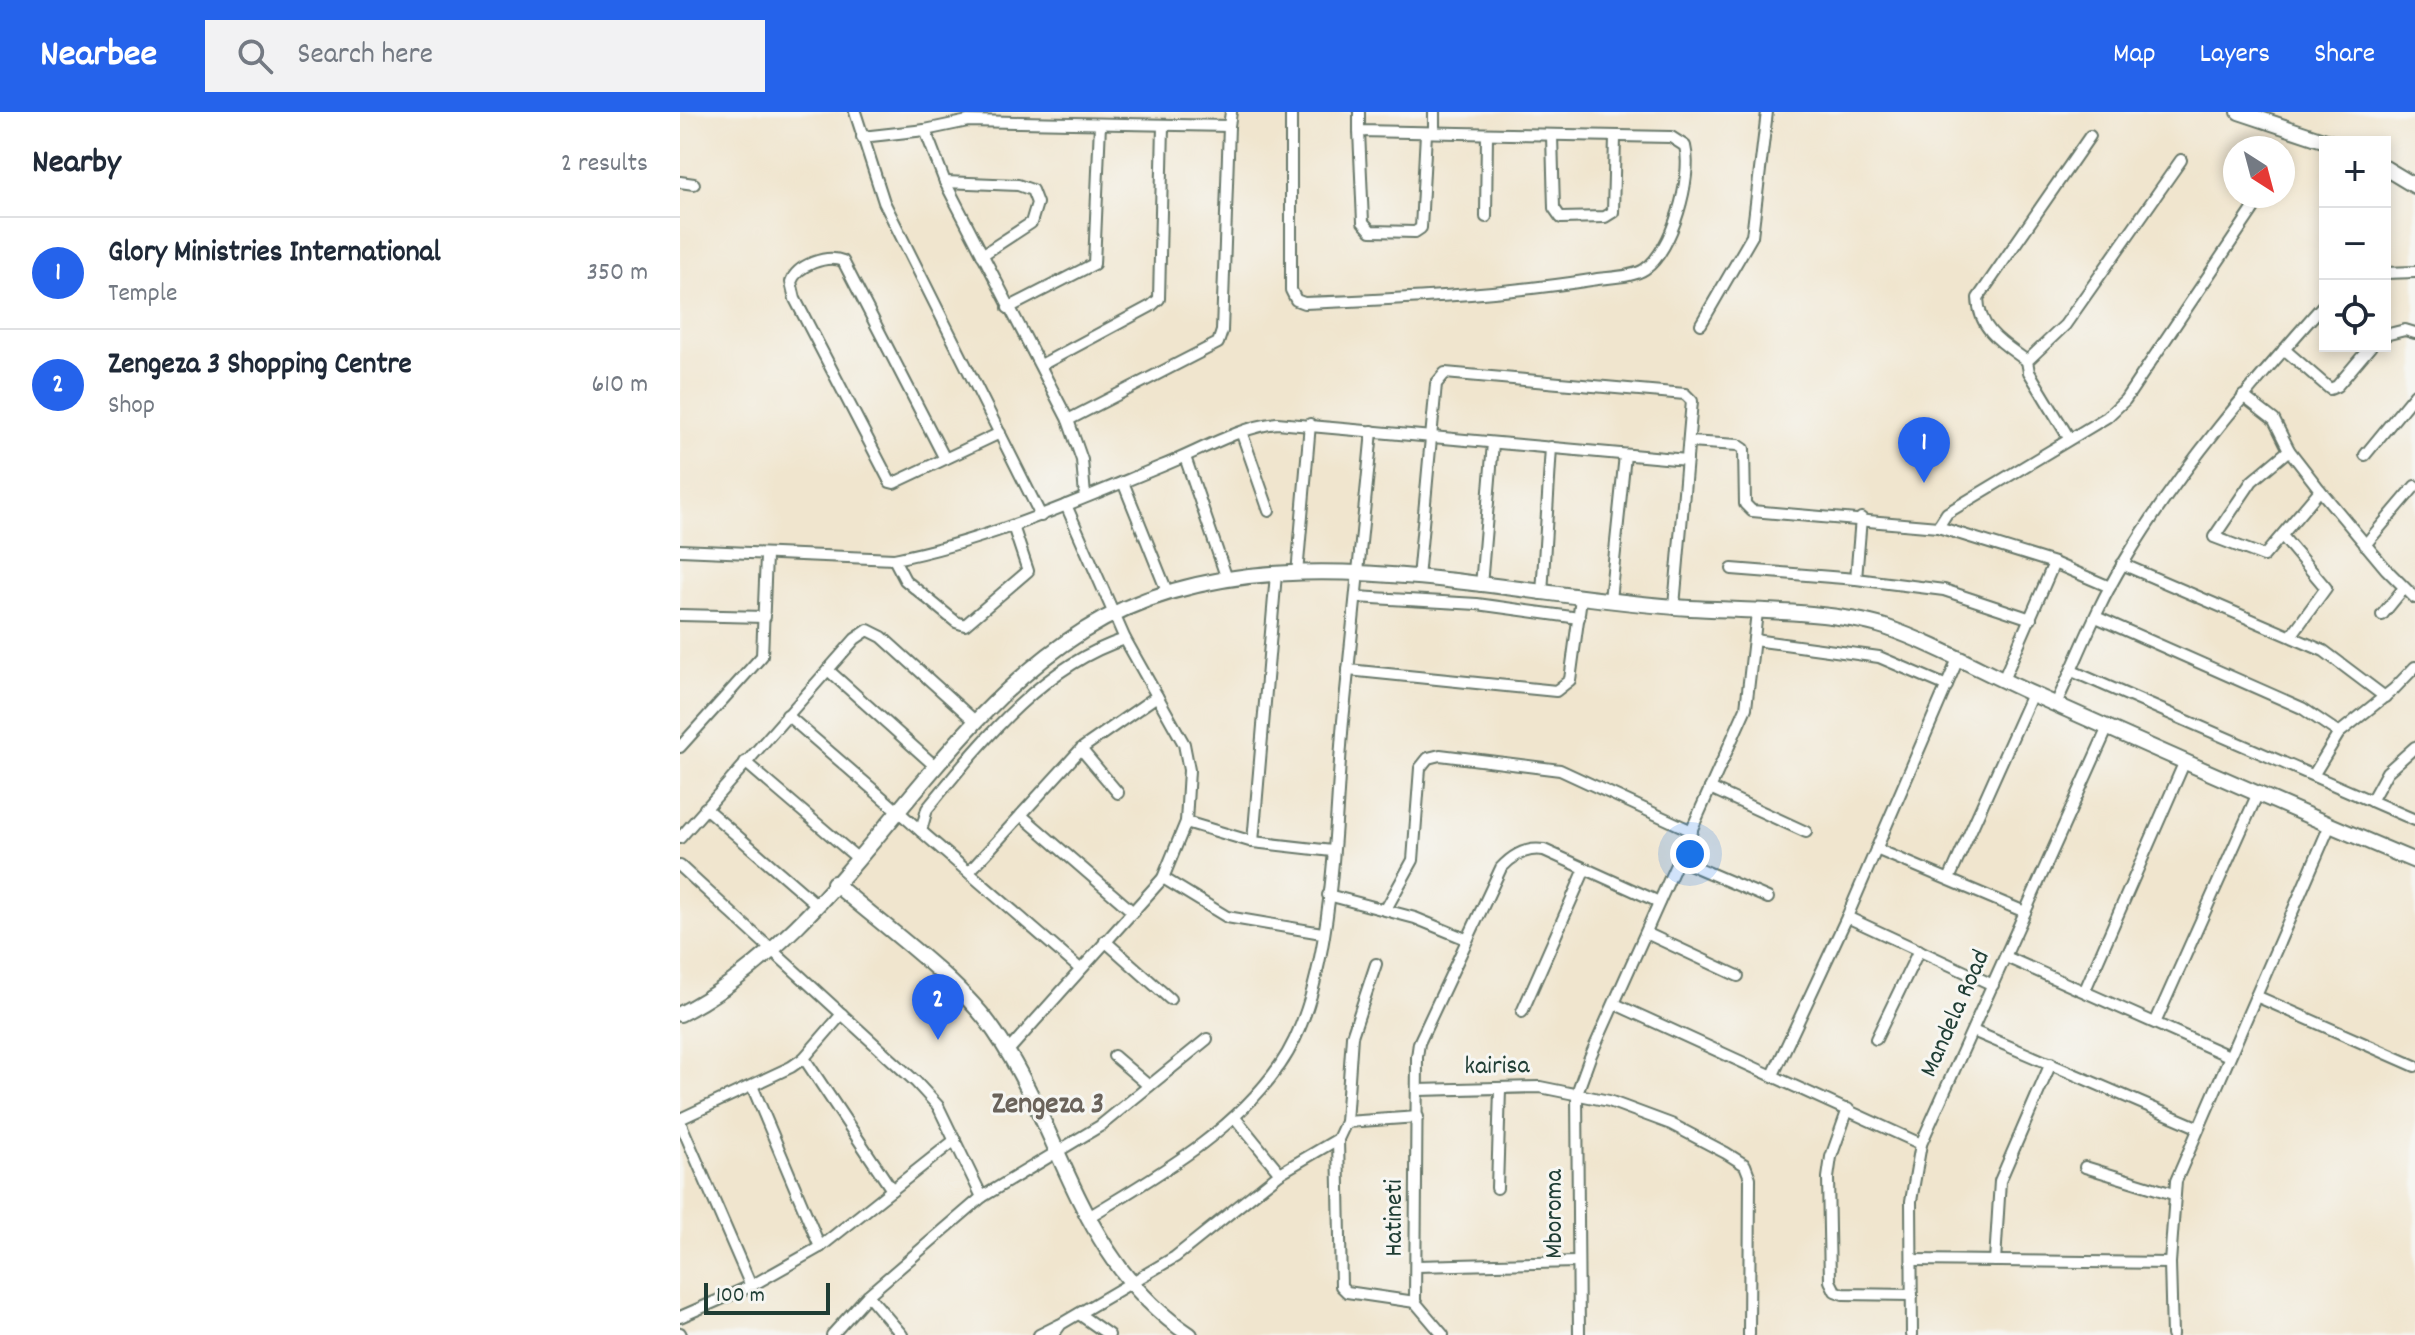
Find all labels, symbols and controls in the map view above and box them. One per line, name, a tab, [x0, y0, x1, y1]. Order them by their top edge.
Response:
search box	[205, 20, 765, 92]
text: Nearbee	[40, 29, 157, 84]
icon: search	[233, 34, 277, 78]
text: Search here	[297, 35, 433, 78]
text: Map	[2113, 36, 2156, 76]
text: Layers	[2200, 36, 2270, 76]
text: Share	[2314, 36, 2375, 76]
north arrow	[2223, 136, 2295, 208]
map controls	[2319, 136, 2391, 352]
button: +	[2319, 136, 2391, 208]
text: Nearby	[32, 140, 121, 189]
text: 2 results	[561, 146, 648, 183]
button: −	[2319, 208, 2391, 280]
text: Glory Ministries International	[108, 233, 441, 276]
text: 1	[55, 255, 61, 292]
text: 350 m	[586, 255, 648, 292]
text: Temple	[108, 276, 177, 313]
button: locate	[2319, 280, 2391, 352]
text: Zengeza 3 Shopping Centre	[108, 345, 412, 388]
text: 2	[52, 367, 64, 404]
text: 610 m	[592, 367, 648, 404]
text: Shop	[108, 388, 155, 425]
pin: 1	[1898, 417, 1950, 483]
your location	[1670, 834, 1710, 874]
street label: Mandela Road	[1911, 944, 2001, 1084]
pin: 2	[912, 974, 964, 1040]
street label: kairisa	[1464, 1048, 1531, 1086]
district label: Zengeza 3	[992, 1085, 1104, 1128]
street label: Mboroma	[1537, 1169, 1574, 1259]
street label: Hatineti	[1377, 1179, 1414, 1257]
scale bar	[704, 1279, 830, 1315]
text: 100 m	[716, 1281, 765, 1312]

